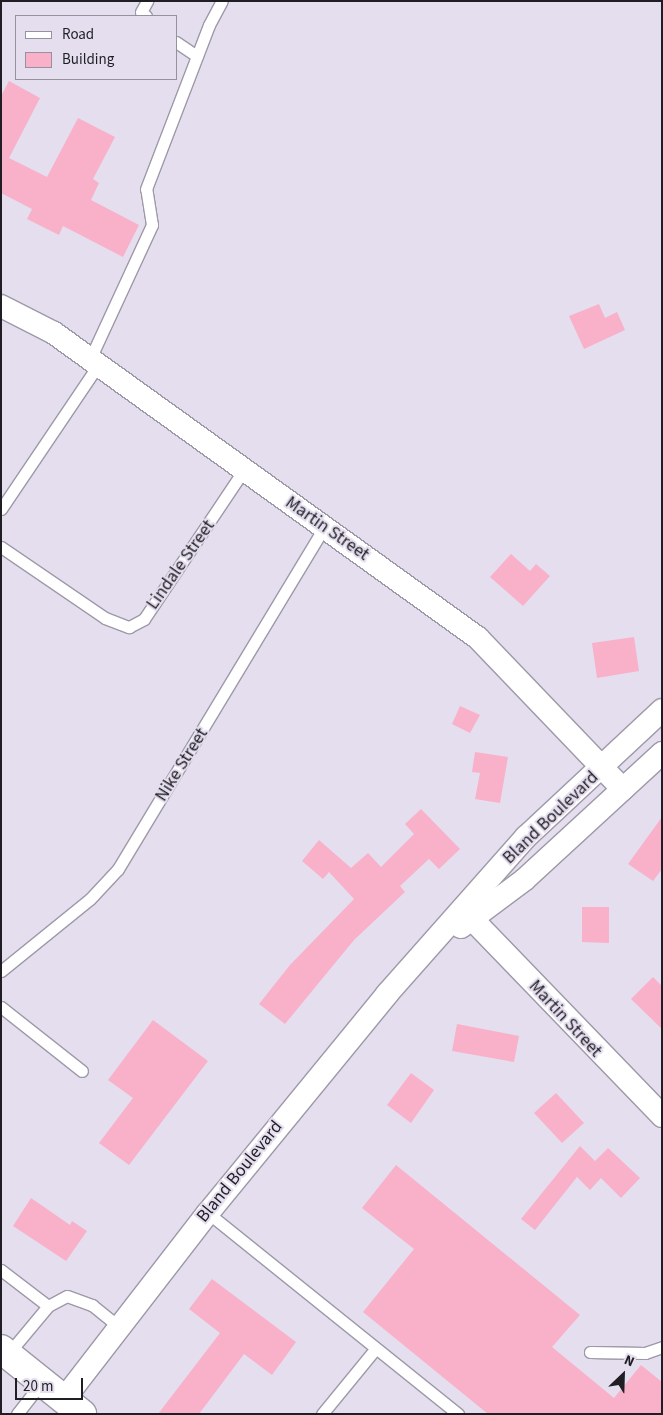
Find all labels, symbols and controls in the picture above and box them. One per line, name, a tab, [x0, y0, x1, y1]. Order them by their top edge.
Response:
legend	[15, 15, 178, 80]
text: Road	[62, 24, 94, 45]
text: Building	[62, 49, 114, 70]
street label: Martin Street	[281, 492, 373, 566]
street label: Lindale Street	[142, 516, 220, 614]
street label: Nike Street	[151, 724, 213, 806]
street label: Bland Boulevard	[499, 767, 603, 869]
street label: Martin Street	[524, 976, 606, 1062]
street label: Bland Boulevard	[192, 1117, 288, 1227]
north arrow	[598, 1350, 648, 1400]
text: N	[621, 1350, 637, 1372]
scale bar	[18, 1368, 85, 1400]
text: 20 m	[23, 1376, 53, 1397]

